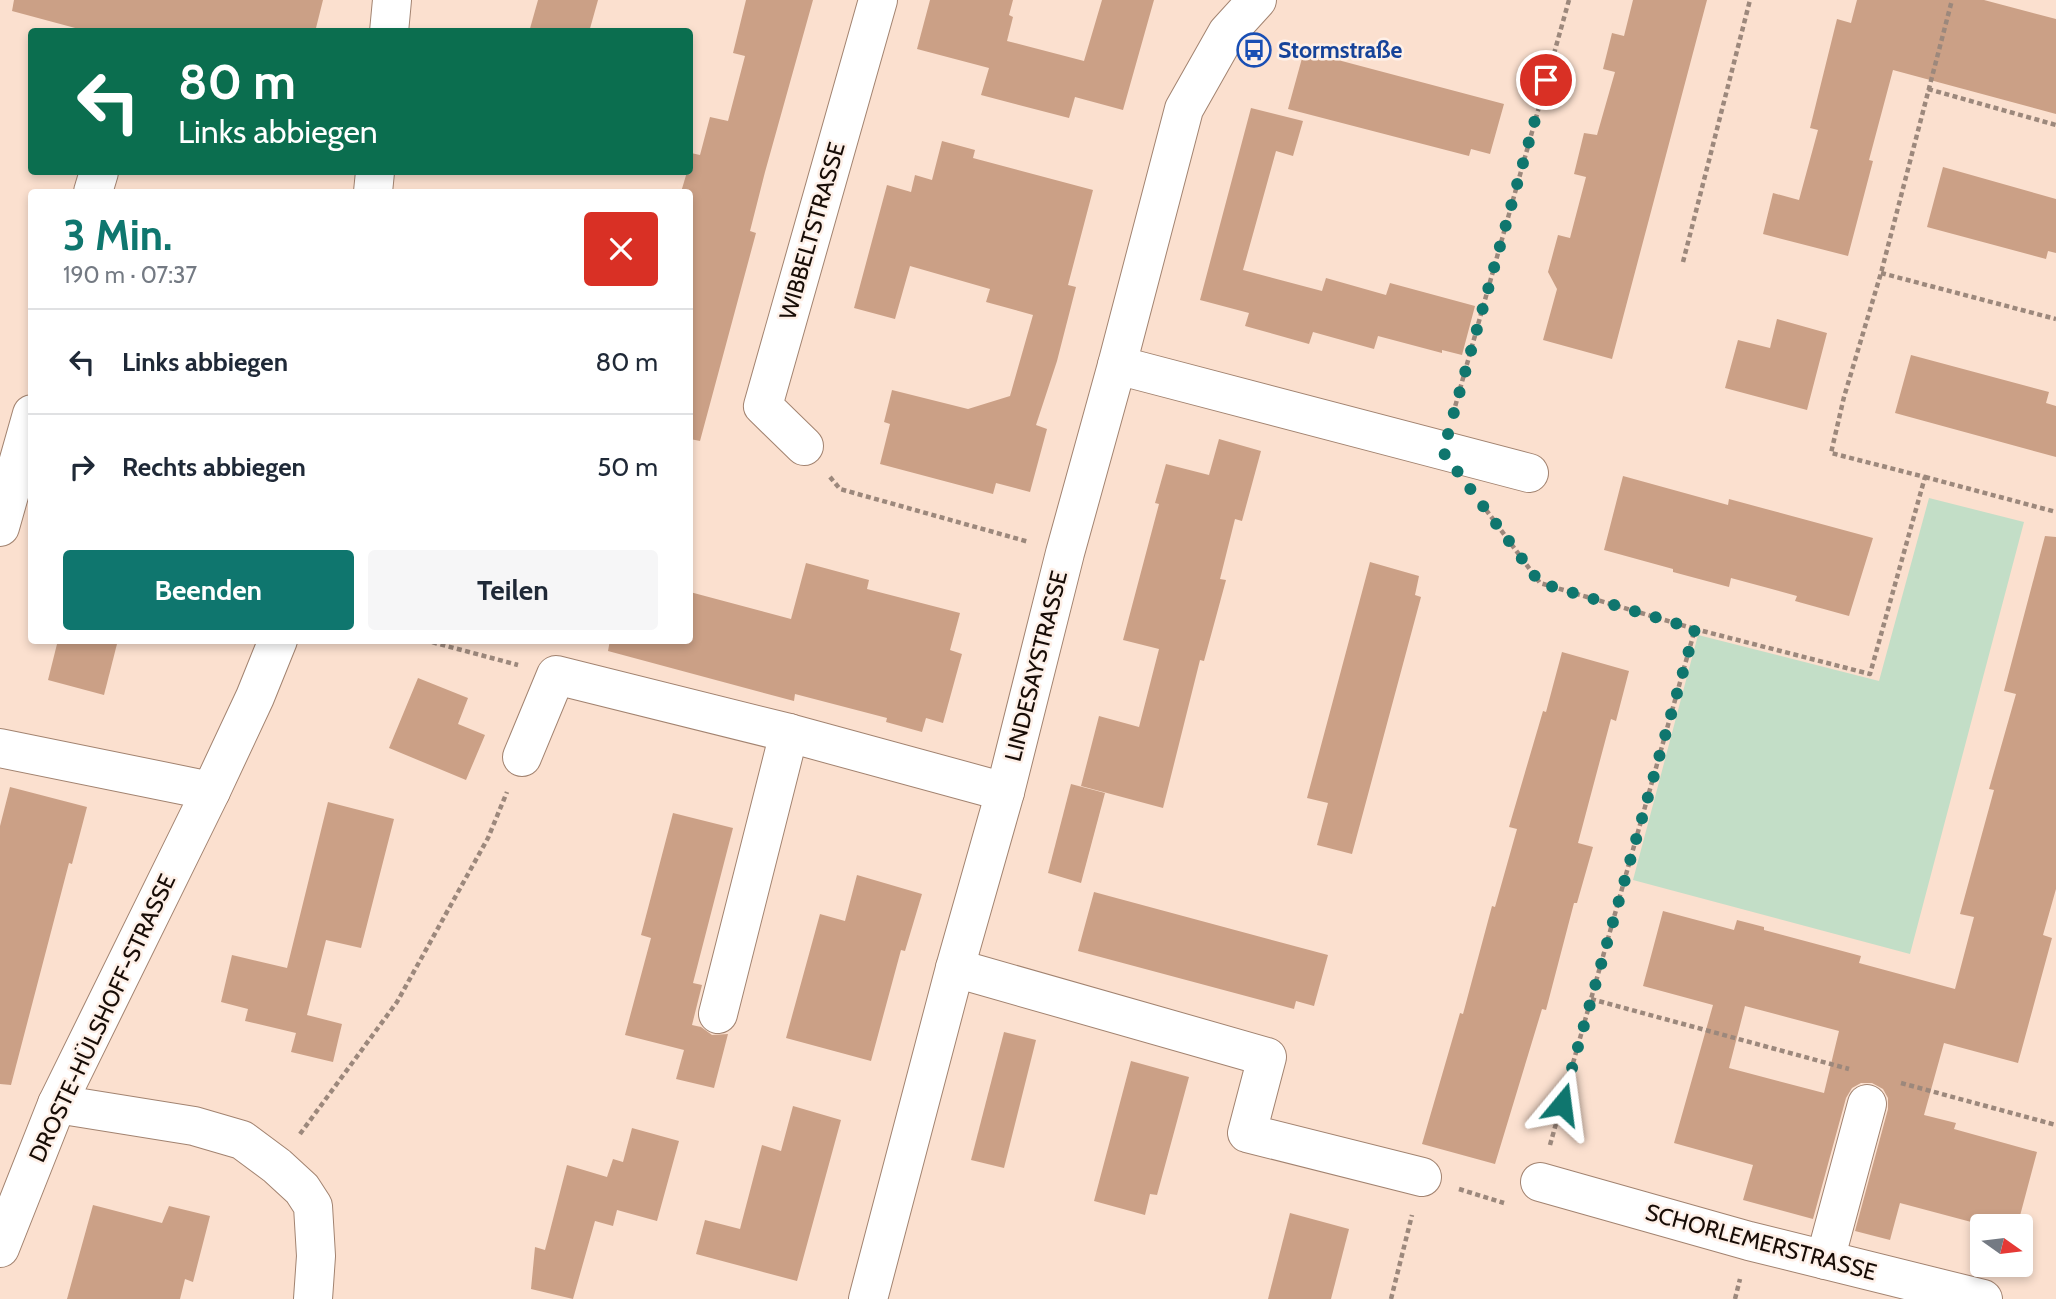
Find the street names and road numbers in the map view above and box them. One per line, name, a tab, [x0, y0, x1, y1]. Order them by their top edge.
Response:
street label: WIBBELTSTRASSE	[773, 139, 851, 323]
street label: LINDESAYSTRASSE	[999, 568, 1073, 764]
street label: DROSTE-HÜLSHOFF-STRASSE	[23, 869, 181, 1167]
street label: SCHORLEMERSTRASSE	[1642, 1198, 1880, 1286]

